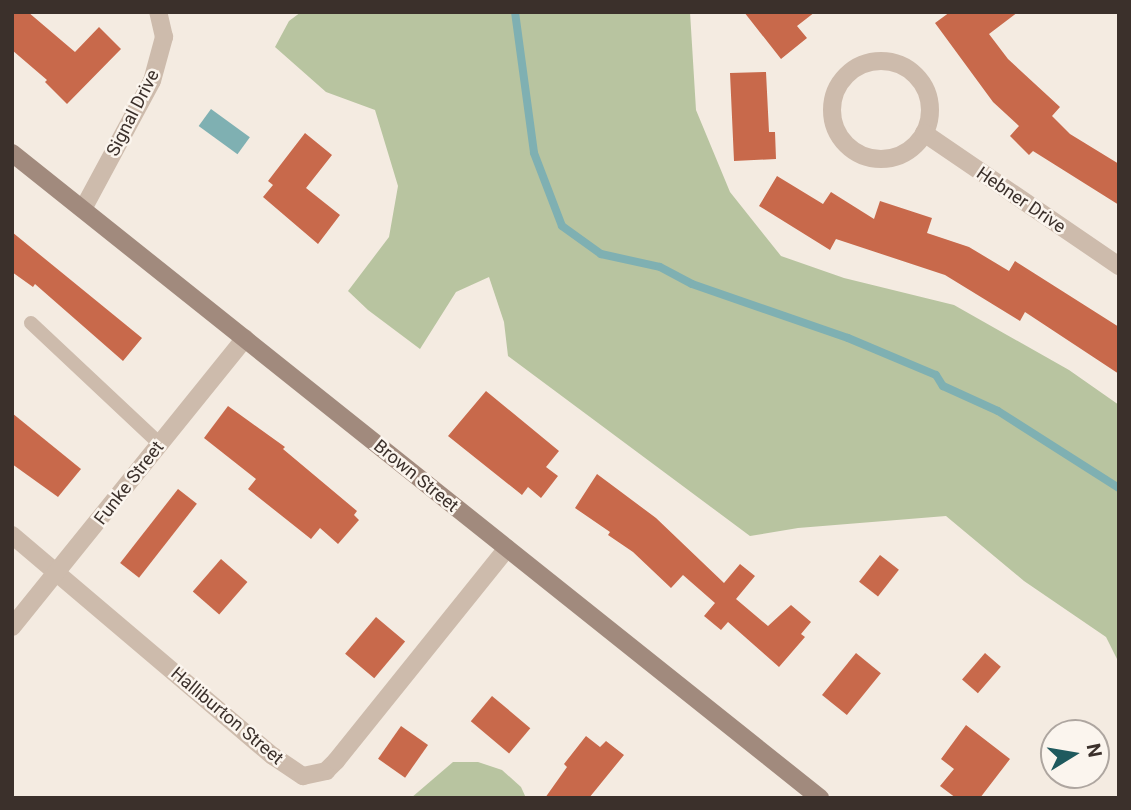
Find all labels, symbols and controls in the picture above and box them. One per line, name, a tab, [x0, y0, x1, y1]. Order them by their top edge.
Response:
street label: Signal Drive	[102, 66, 164, 160]
street label: Hebner Drive	[972, 162, 1070, 238]
street label: Brown Street	[369, 435, 463, 517]
street label: Funke Street	[90, 437, 168, 529]
street label: Halliburton Street	[166, 663, 288, 769]
north arrow	[1040, 719, 1110, 789]
text: N	[1082, 742, 1107, 759]

